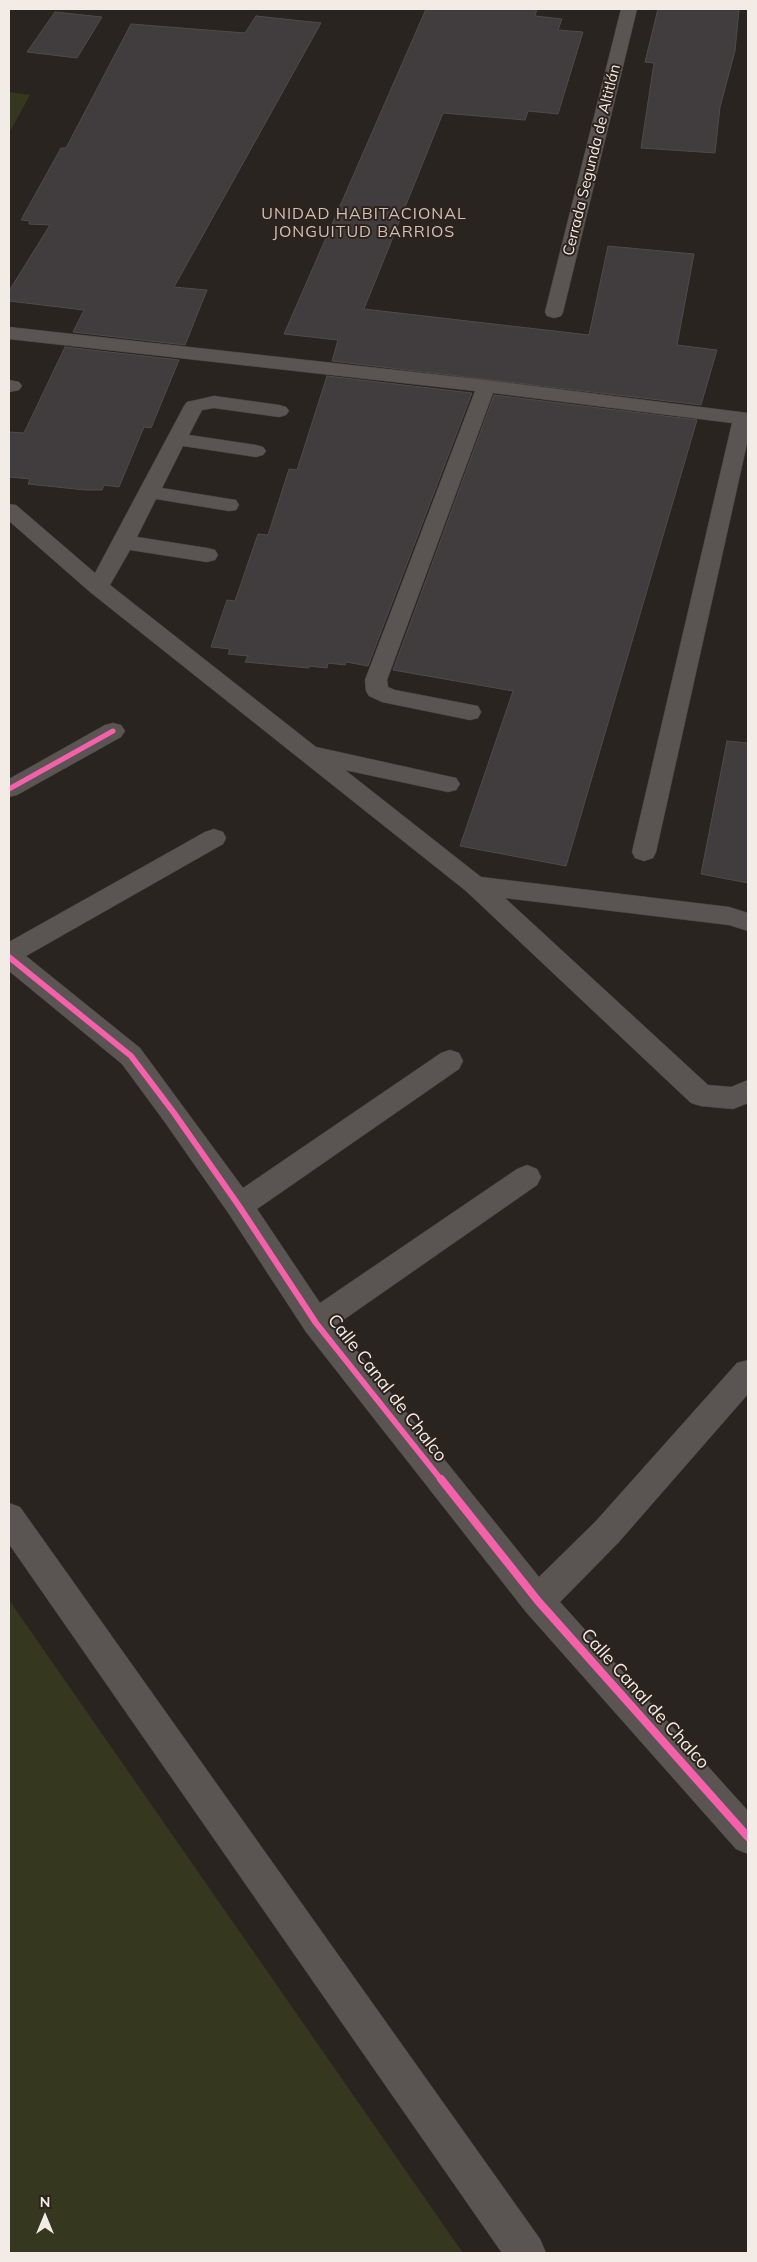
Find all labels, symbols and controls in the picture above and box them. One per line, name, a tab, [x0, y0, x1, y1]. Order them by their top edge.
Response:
street label: Cerrada Segunda de Altitlán	[559, 62, 625, 258]
district label: UNIDAD HABITACIONAL JONGUITUD BARRIOS	[259, 204, 469, 242]
street label: Calle Canal de Chalco	[323, 1310, 451, 1466]
street label: Calle Canal de Chalco	[576, 1624, 714, 1774]
north arrow	[20, 2192, 70, 2242]
text: N	[40, 2193, 50, 2211]

